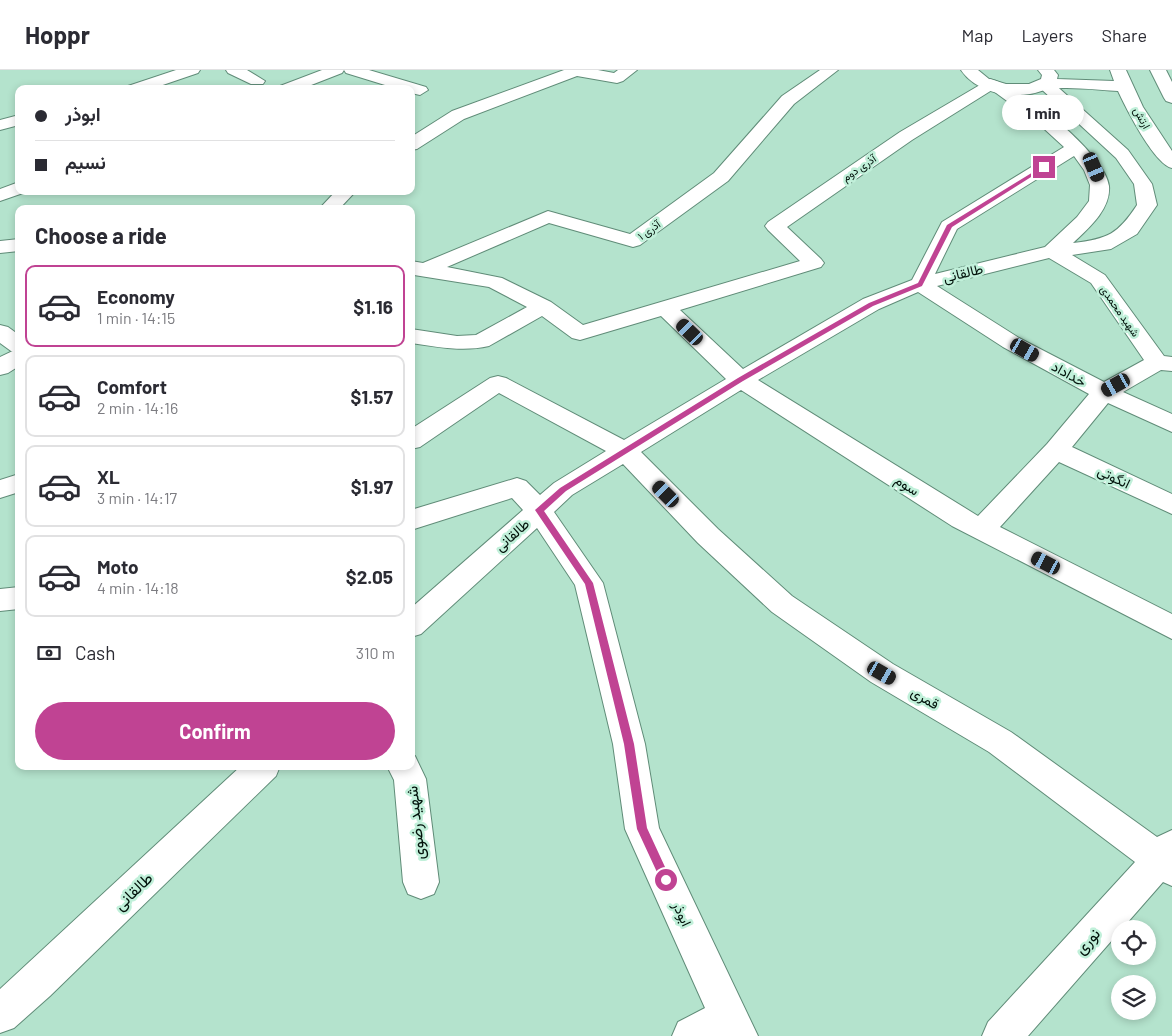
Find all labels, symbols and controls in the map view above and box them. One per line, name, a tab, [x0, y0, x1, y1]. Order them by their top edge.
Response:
text: Hoppr	[25, 20, 90, 49]
text: Map	[961, 24, 993, 46]
text: Layers	[1021, 24, 1074, 46]
text: Share	[1102, 24, 1147, 46]
callout: 1 min	[1003, 94, 1085, 129]
text: ابوذر	[65, 102, 101, 125]
text: 1 min	[1025, 103, 1061, 122]
street label: ارتش	[1130, 105, 1154, 131]
text: نسیم	[65, 150, 106, 173]
car	[1081, 150, 1106, 184]
street label: آذری دوم	[839, 151, 881, 185]
route end	[1033, 156, 1055, 178]
street label: آذری ۱	[635, 216, 664, 243]
text: Choose a ride	[35, 222, 167, 248]
street label: طالقانی	[941, 259, 985, 287]
street label: شهید محمدی	[1097, 283, 1143, 340]
icon: car	[37, 284, 82, 329]
text: Economy	[97, 285, 175, 308]
text: $1.16	[353, 295, 393, 318]
text: 1 min · 14:15	[97, 308, 175, 327]
car	[673, 316, 706, 348]
car	[1008, 336, 1041, 364]
street label: خداداد	[1049, 357, 1089, 390]
car	[1099, 371, 1132, 399]
icon: car	[37, 374, 82, 419]
text: Comfort	[97, 375, 167, 398]
text: $1.57	[351, 385, 393, 408]
text: 2 min · 14:16	[97, 398, 178, 417]
street label: انگوتی	[1095, 461, 1133, 493]
icon: car	[37, 464, 82, 509]
text: XL	[97, 465, 120, 488]
street label: سوم	[891, 471, 923, 499]
text: $1.97	[351, 475, 393, 498]
car	[650, 478, 681, 510]
text: 3 min · 14:17	[97, 488, 177, 507]
street label: طالقانی	[491, 515, 533, 555]
car	[1029, 550, 1062, 576]
icon: car	[37, 554, 82, 599]
text: Moto	[97, 555, 139, 578]
text: $2.05	[346, 565, 393, 588]
text: 4 min · 14:18	[97, 578, 179, 597]
icon: cash	[35, 639, 63, 667]
text: Cash	[75, 641, 116, 664]
text: 310 m	[356, 643, 395, 662]
car	[865, 659, 898, 687]
street label: قمری	[908, 683, 942, 713]
button: Confirm	[35, 702, 395, 760]
street label: شهید رضوی	[401, 785, 430, 861]
street label: طالقانی	[109, 868, 157, 915]
route start	[655, 869, 677, 891]
street label: ابوذر	[668, 898, 695, 929]
map controls	[1111, 920, 1156, 1020]
button: locate	[1111, 920, 1156, 965]
street label: نوری	[1070, 924, 1105, 959]
button: layers	[1111, 975, 1156, 1020]

